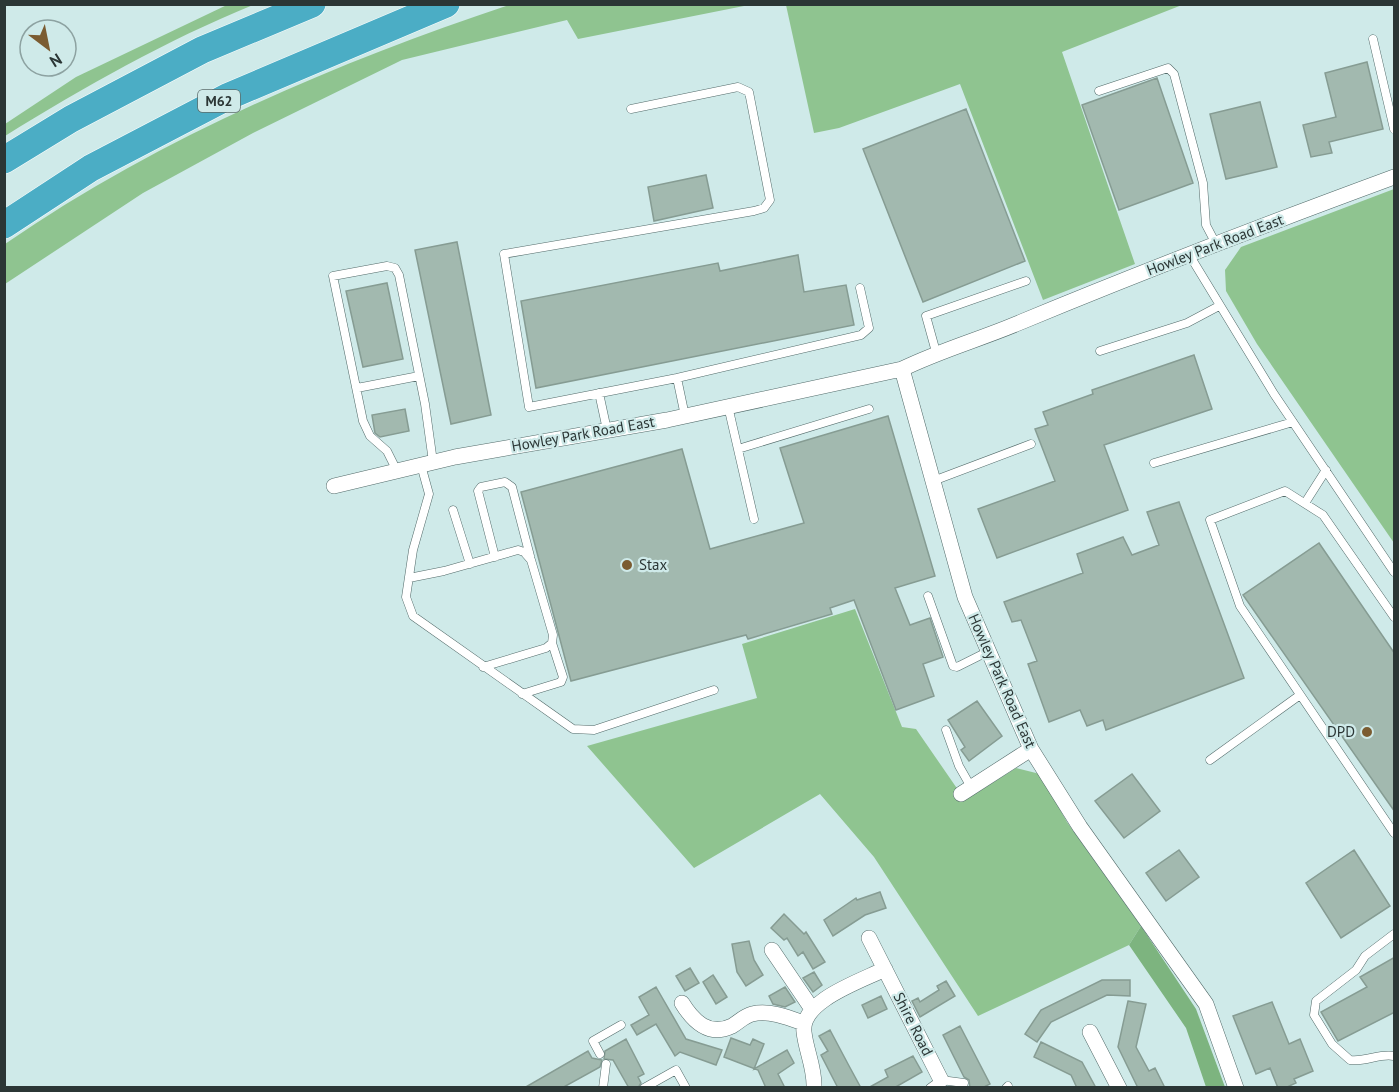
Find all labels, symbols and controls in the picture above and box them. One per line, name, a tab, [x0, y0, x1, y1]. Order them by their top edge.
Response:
north arrow	[18, 18, 78, 78]
text: N	[46, 49, 66, 72]
road number: M62	[198, 90, 240, 112]
street label: Howley Park Road East	[1144, 210, 1286, 279]
street label: Howley Park Road East	[510, 412, 656, 455]
place label: Stax	[639, 555, 667, 574]
marker: Stax	[620, 558, 634, 572]
street label: Howley Park Road East	[964, 611, 1041, 751]
place label: DPD	[1327, 722, 1355, 741]
marker: DPD	[1360, 725, 1374, 739]
street label: Shire Road	[889, 989, 937, 1059]

